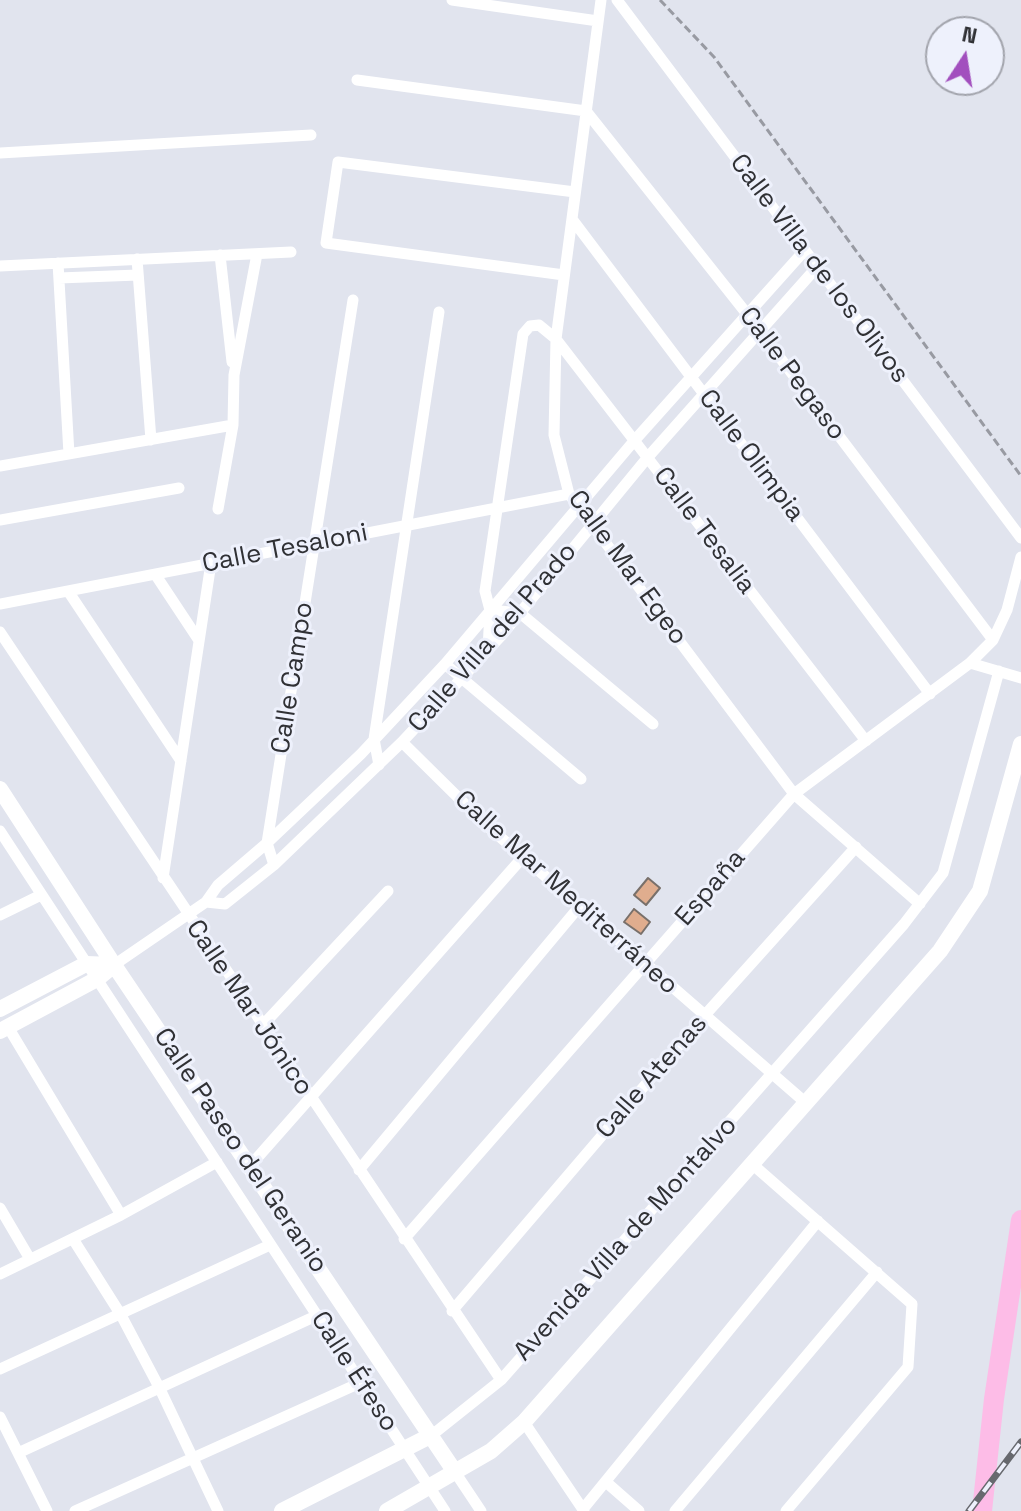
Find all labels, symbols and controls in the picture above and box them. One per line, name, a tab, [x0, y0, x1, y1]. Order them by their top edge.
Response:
north arrow	[925, 16, 1005, 96]
text: N	[959, 19, 980, 50]
street label: Calle Villa de los Olivos	[723, 148, 915, 390]
street label: Calle Pegaso	[732, 301, 852, 447]
street label: Calle Olimpia	[691, 384, 811, 528]
street label: Calle Tesalia	[646, 461, 762, 601]
street label: Calle Mar Egeo	[561, 485, 693, 651]
street label: Calle Tesaloni	[200, 518, 370, 580]
street label: Calle Villa del Prado	[402, 537, 584, 739]
street label: Calle Campo	[266, 600, 320, 756]
street label: Calle Mar Mediterráneo	[448, 784, 684, 1002]
street label: España	[669, 843, 753, 933]
street label: Calle Mar Jónico	[179, 914, 319, 1102]
street label: Calle Atenas	[590, 1009, 714, 1145]
street label: Calle Paseo del Geranio	[146, 1023, 334, 1279]
street label: Avenida Villa de Montalvo	[508, 1110, 744, 1368]
street label: Calle Éfeso	[304, 1306, 404, 1438]

